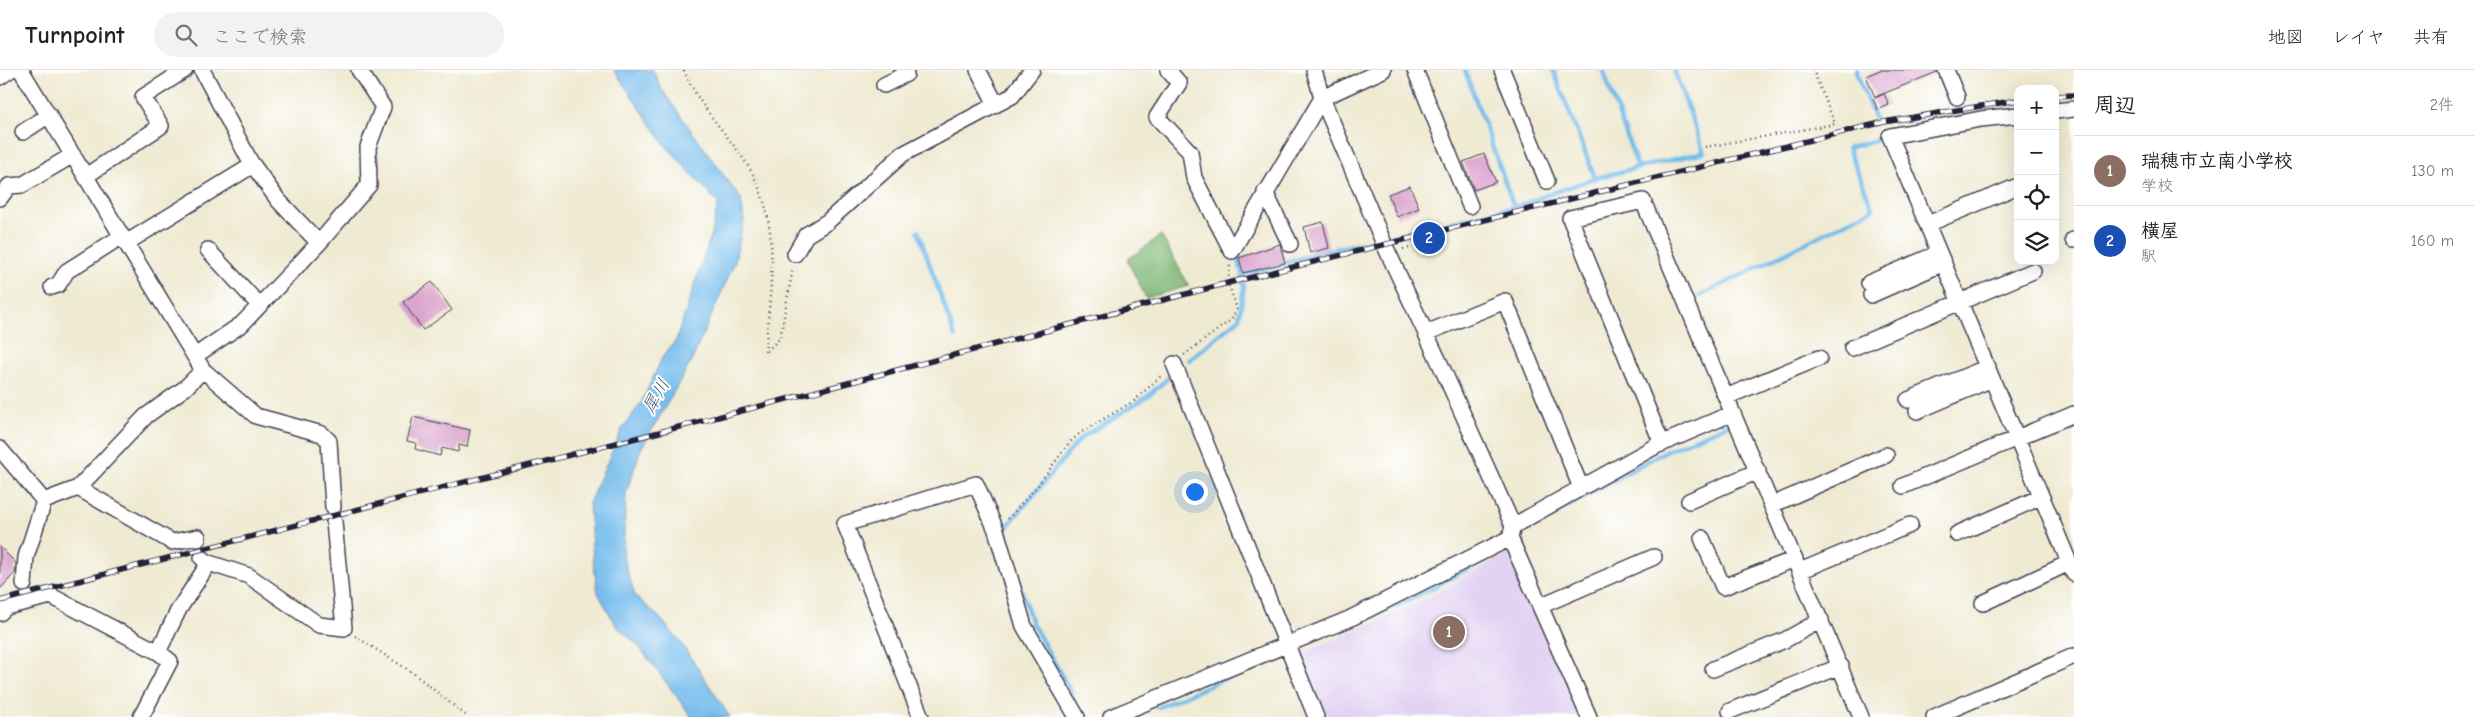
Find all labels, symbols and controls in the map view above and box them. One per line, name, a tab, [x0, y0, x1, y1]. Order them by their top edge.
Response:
search box	[154, 12, 504, 57]
text: Turnpoint	[25, 21, 124, 49]
icon: search	[172, 21, 200, 49]
text: ここで検索	[212, 26, 307, 48]
text: 地図	[2268, 27, 2304, 48]
text: レイヤ	[2332, 27, 2385, 48]
text: 共有	[2413, 27, 2449, 48]
map controls	[2014, 85, 2059, 265]
button: +	[2014, 85, 2059, 130]
text: 周辺	[2094, 93, 2136, 117]
text: 2件	[2430, 96, 2454, 114]
button: −	[2014, 130, 2059, 175]
text: 瑞穂市立南小学校	[2141, 150, 2293, 172]
text: 1	[2107, 162, 2113, 180]
text: 130 m	[2411, 162, 2454, 180]
button: locate	[2014, 175, 2059, 220]
text: 学校	[2141, 177, 2173, 195]
pin: 2	[1413, 219, 1445, 257]
button: layers	[2014, 220, 2059, 265]
text: 横屋	[2141, 220, 2179, 242]
text: 2	[2106, 232, 2114, 250]
text: 160 m	[2411, 232, 2454, 250]
text: 駅	[2141, 247, 2157, 265]
water label: 犀川	[638, 375, 675, 417]
your location	[1182, 479, 1208, 505]
pin: 1	[1433, 613, 1465, 651]

